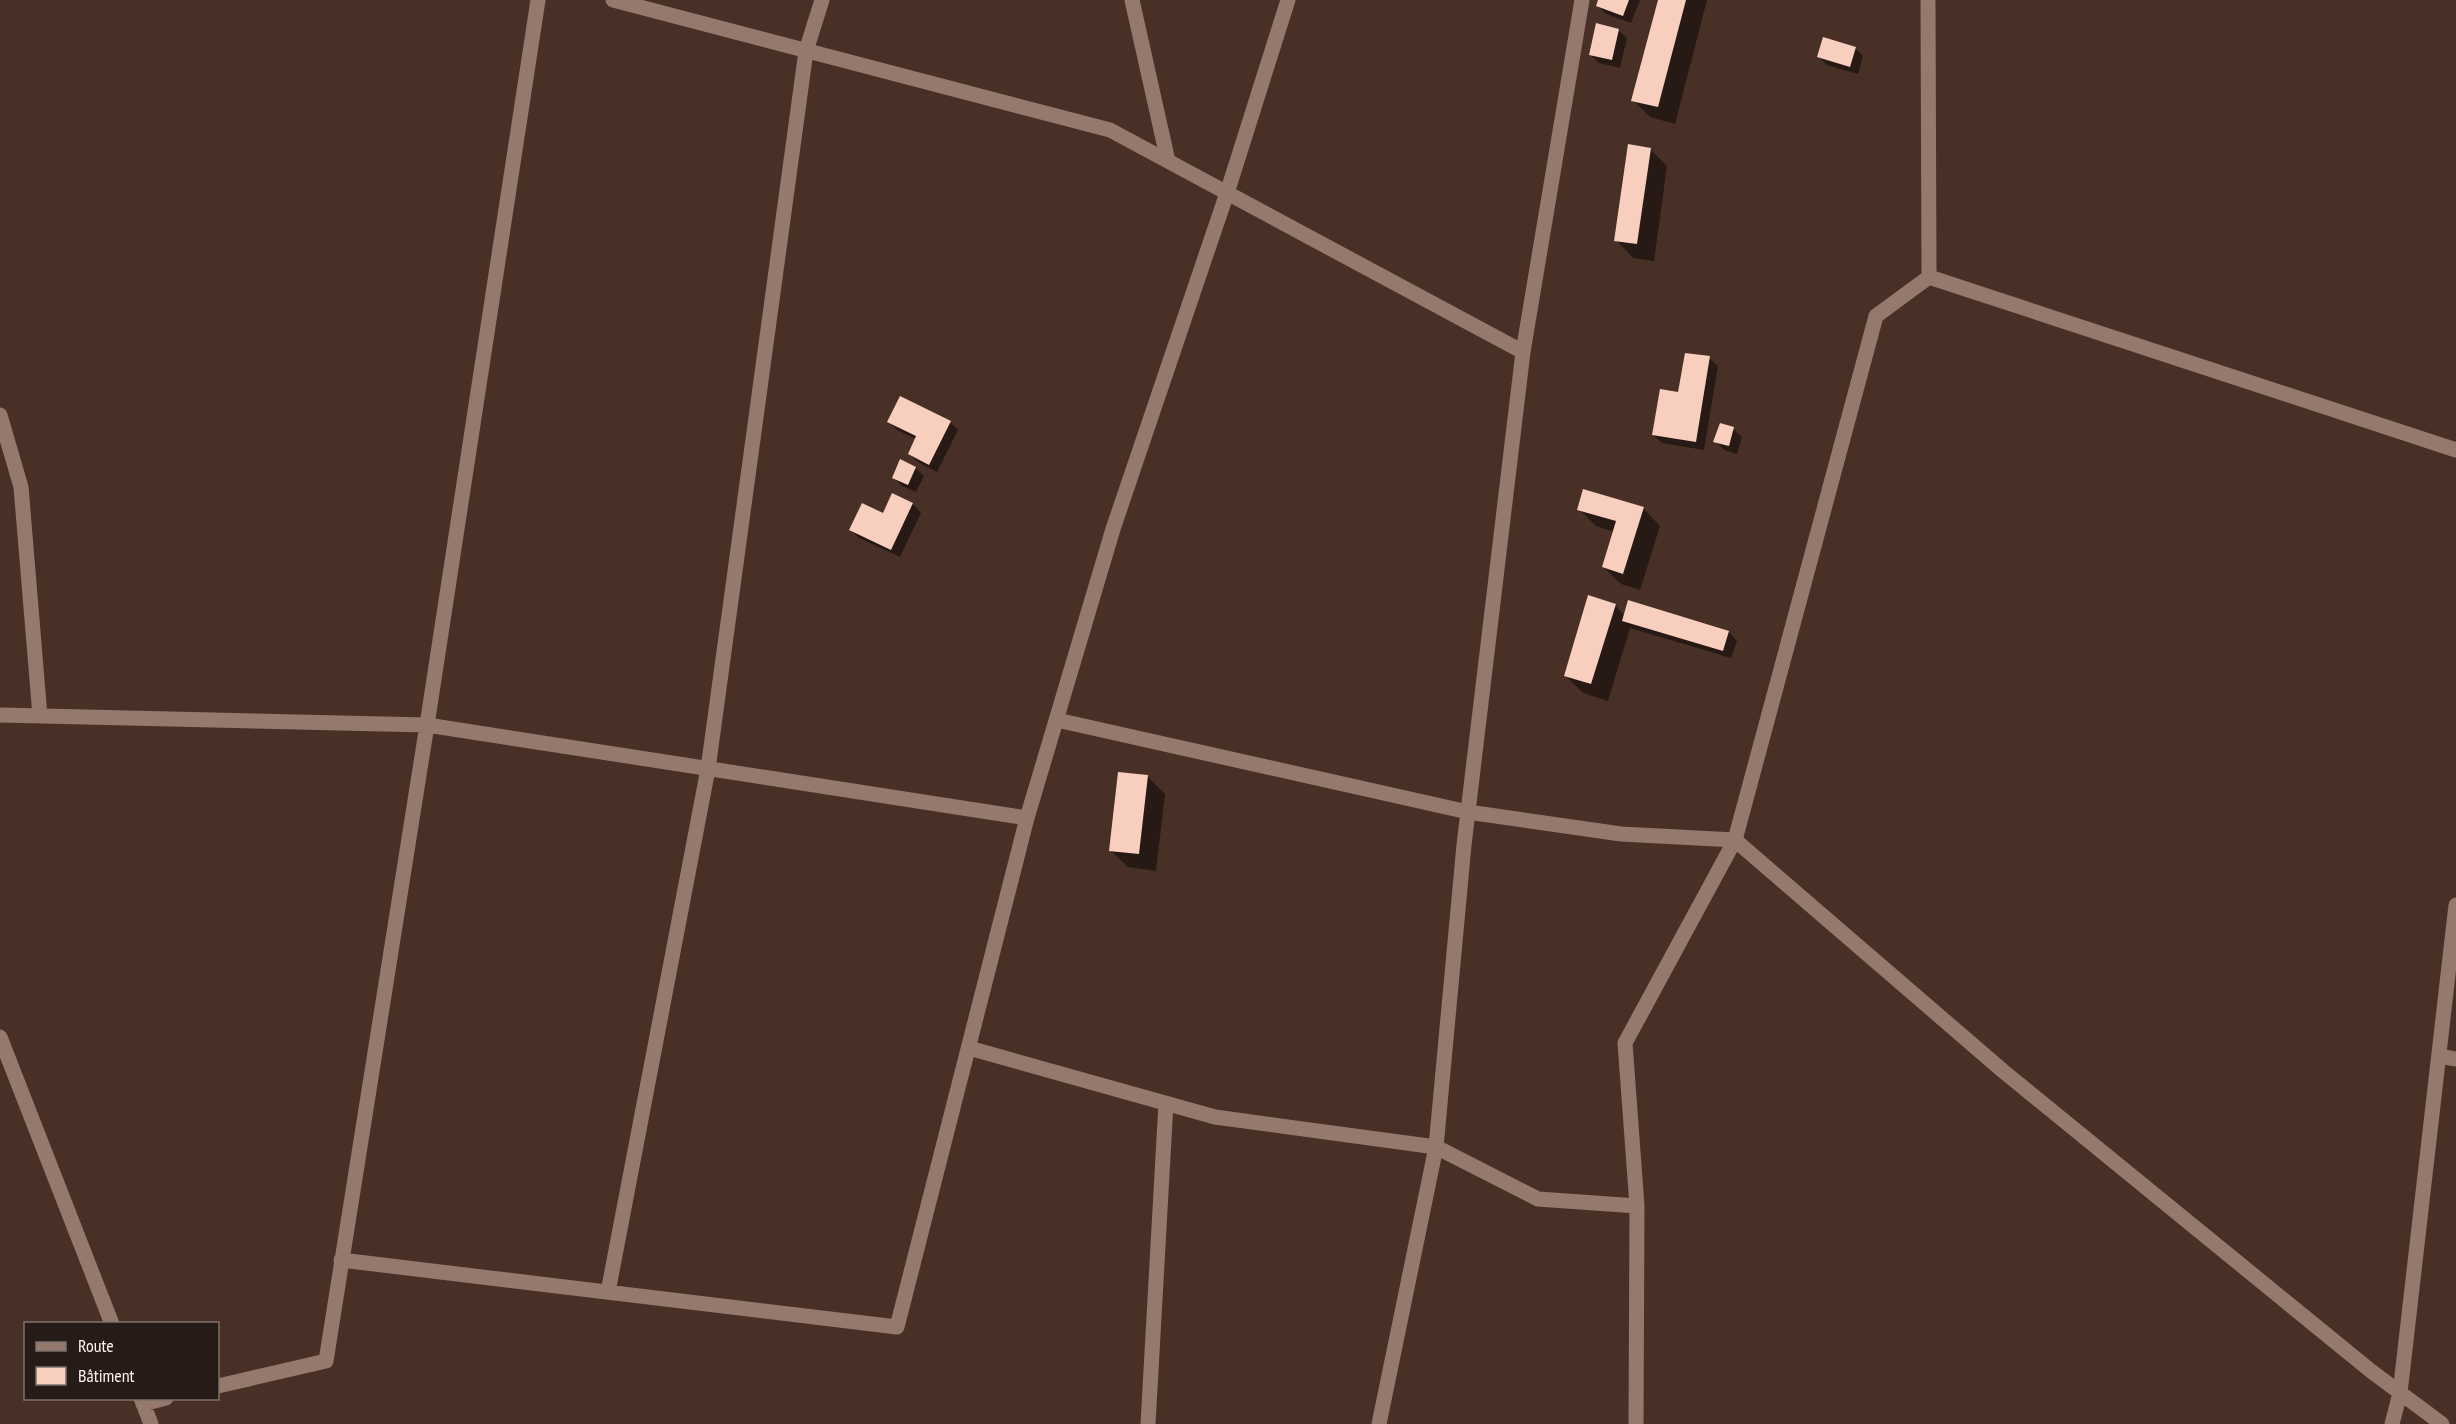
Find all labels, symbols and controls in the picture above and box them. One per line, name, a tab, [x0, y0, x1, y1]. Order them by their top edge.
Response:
legend	[24, 1322, 219, 1400]
text: Route	[78, 1334, 114, 1357]
text: Bâtiment	[78, 1364, 135, 1387]

